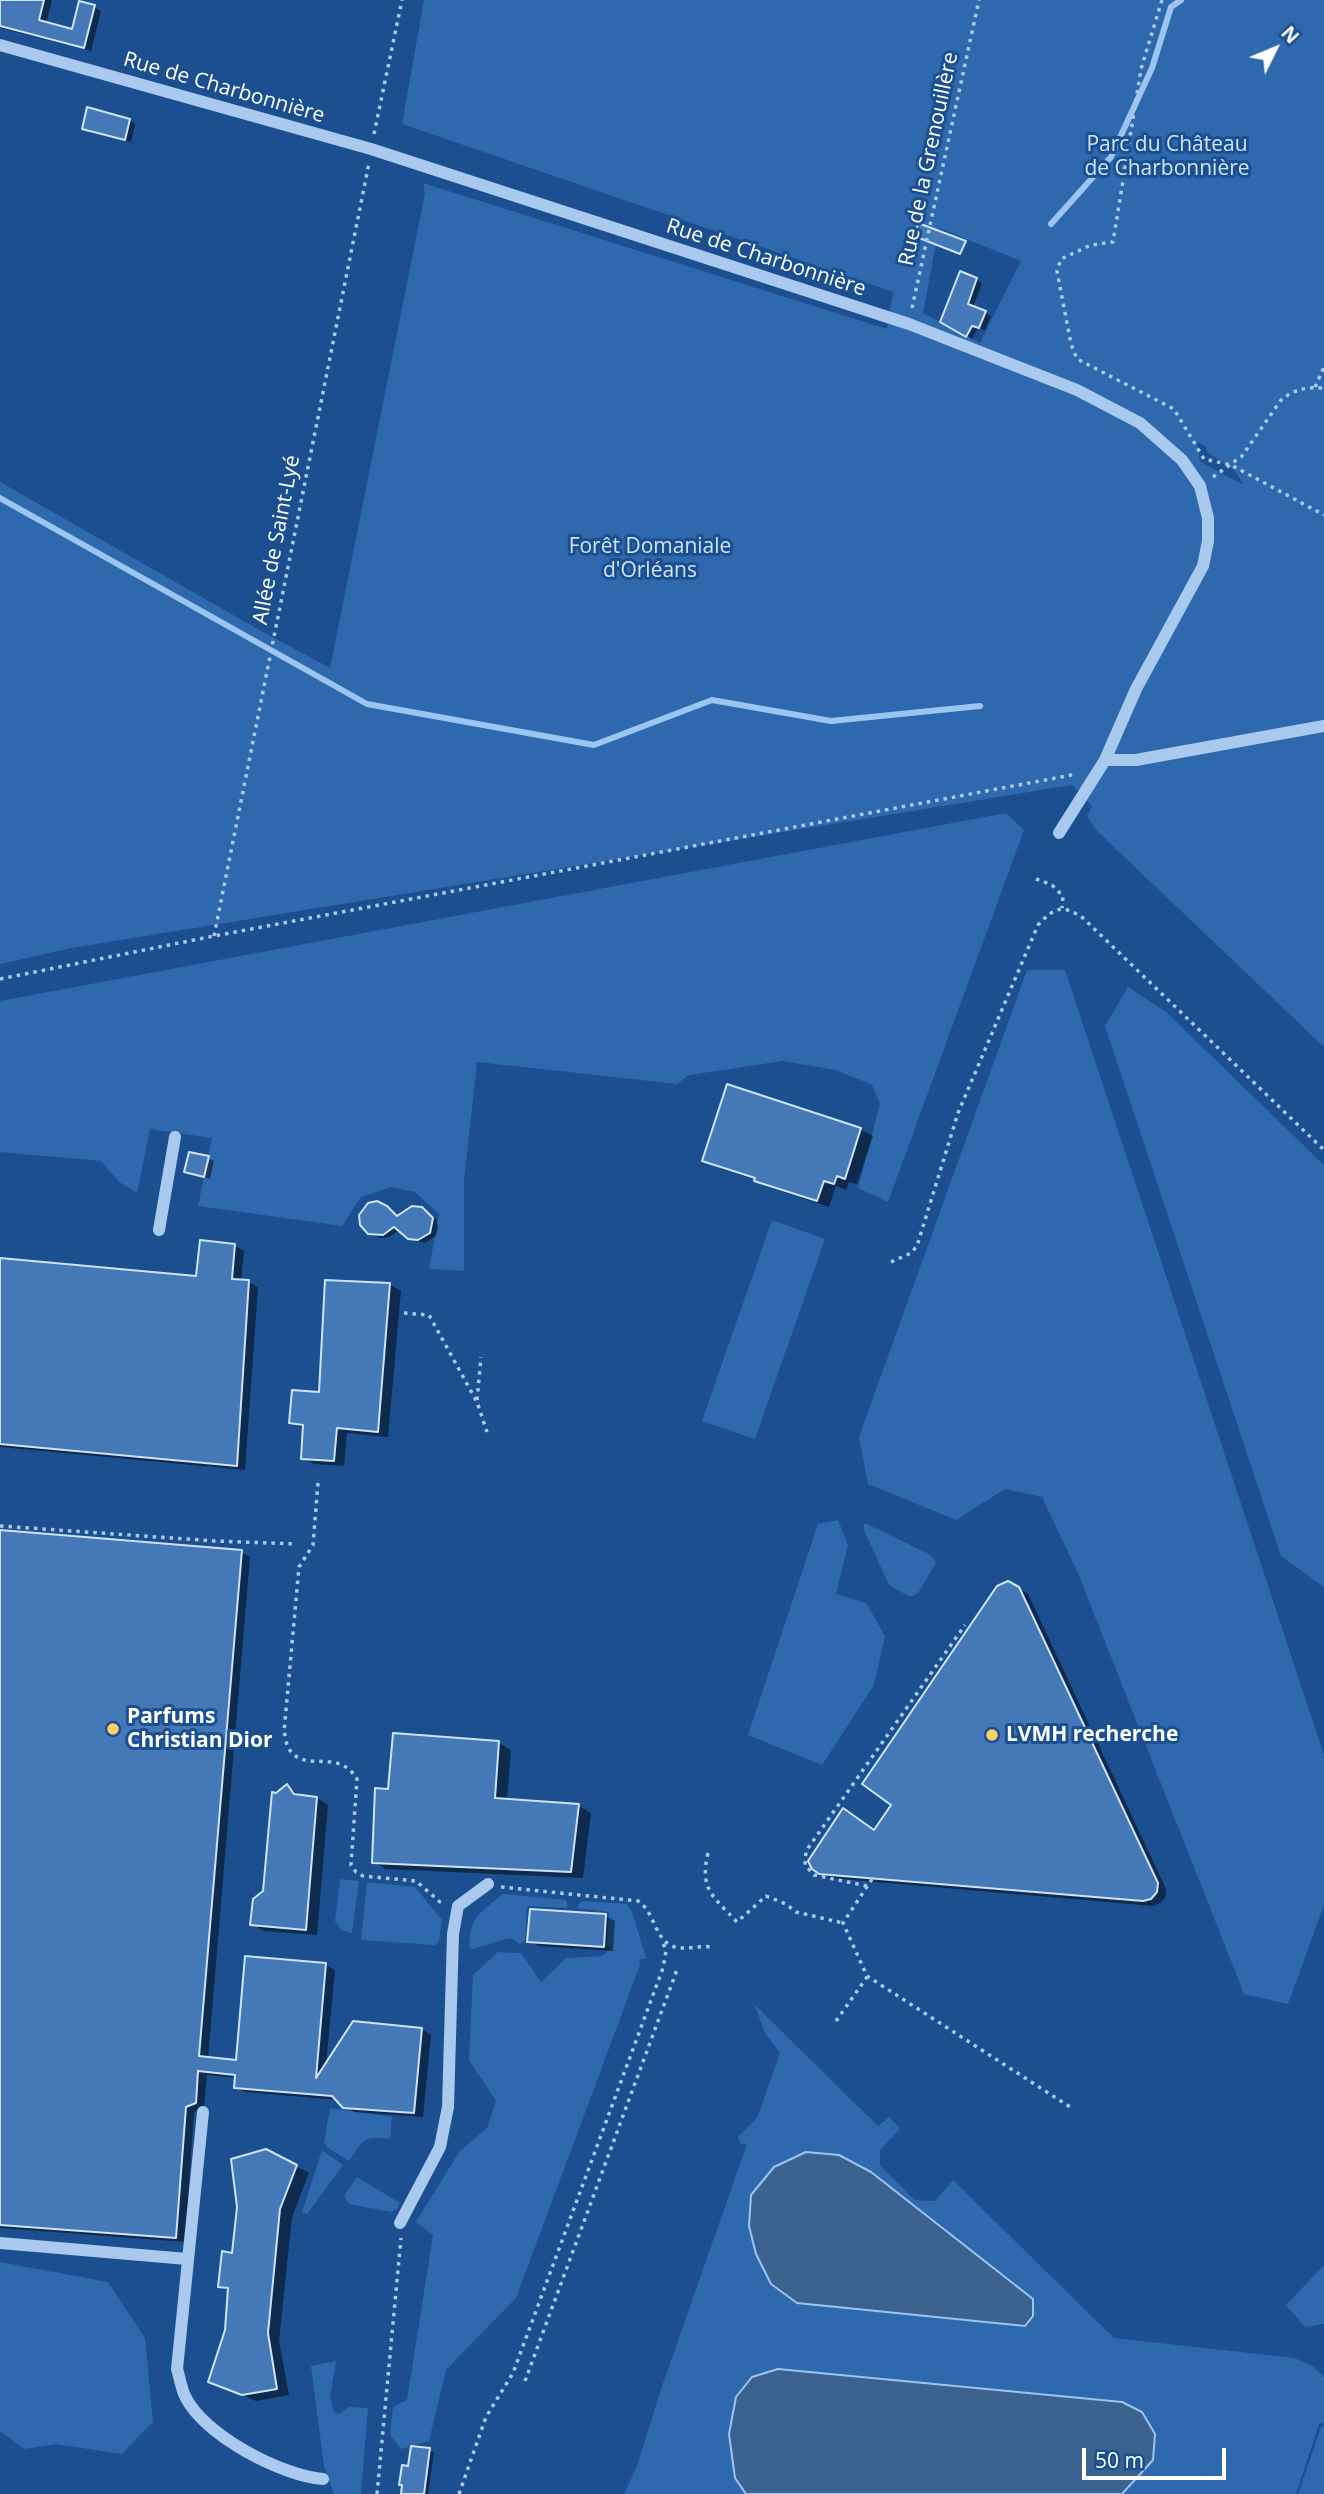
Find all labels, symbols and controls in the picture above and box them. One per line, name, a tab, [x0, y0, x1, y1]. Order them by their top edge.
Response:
north arrow	[1240, 14, 1310, 84]
text: N	[1276, 20, 1305, 49]
street label: Rue de Charbonnière	[120, 47, 328, 129]
street label: Rue de la Grenouillère	[894, 50, 964, 268]
park label: Parc du Château de Charbonnière	[1084, 132, 1250, 182]
street label: Rue de Charbonnière	[663, 214, 869, 302]
street label: Allée de Saint-Lyé	[248, 453, 306, 627]
park label: Forêt Domaniale d'Orléans	[569, 534, 731, 584]
place label: Parfums Christian Dior	[127, 1704, 273, 1754]
marker: Parfums Christian Dior	[105, 1721, 121, 1737]
place label: LVMH recherche	[1006, 1722, 1178, 1748]
marker: LVMH recherche	[984, 1727, 1000, 1743]
scale bar	[1086, 2434, 1230, 2478]
text: 50 m	[1095, 2446, 1144, 2474]

